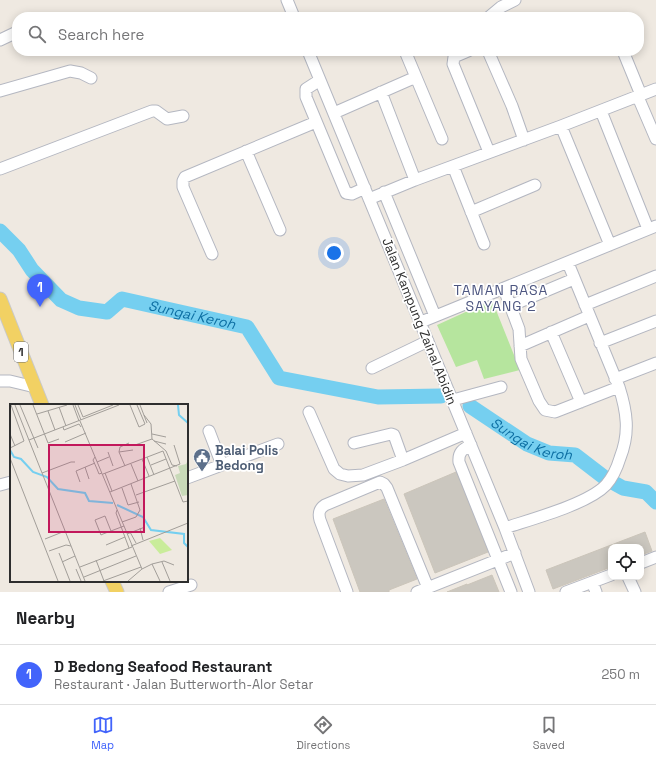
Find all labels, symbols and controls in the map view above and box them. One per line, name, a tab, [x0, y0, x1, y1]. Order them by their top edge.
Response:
search box	[12, 12, 644, 56]
icon: search	[26, 23, 48, 45]
text: Search here	[58, 25, 144, 44]
street label: Jalan Kampung Zainal Abidin	[378, 235, 461, 407]
your location	[324, 243, 344, 263]
pin: 1	[27, 274, 53, 307]
district label: TAMAN RASA SAYANG 2	[454, 281, 548, 315]
water label: Sungai Keroh	[147, 296, 238, 333]
road number: 1	[14, 342, 28, 362]
inset map	[10, 404, 188, 582]
water label: Sungai Keroh	[487, 413, 573, 464]
place label: Balai Polis Bedong	[215, 442, 278, 474]
public building icon: Balai Polis Bedong	[192, 447, 212, 472]
map controls	[608, 544, 644, 580]
button: locate	[608, 544, 644, 580]
text: Nearby	[16, 607, 75, 629]
text: D Bedong Seafood Restaurant	[54, 657, 272, 676]
text: 1	[26, 666, 32, 683]
text: 250 m	[602, 666, 640, 683]
text: Restaurant · Jalan Butterworth-Alor Setar	[54, 676, 313, 693]
tab: Map	[91, 714, 114, 752]
tab: Directions	[296, 714, 350, 752]
tab: Saved	[533, 714, 565, 752]

